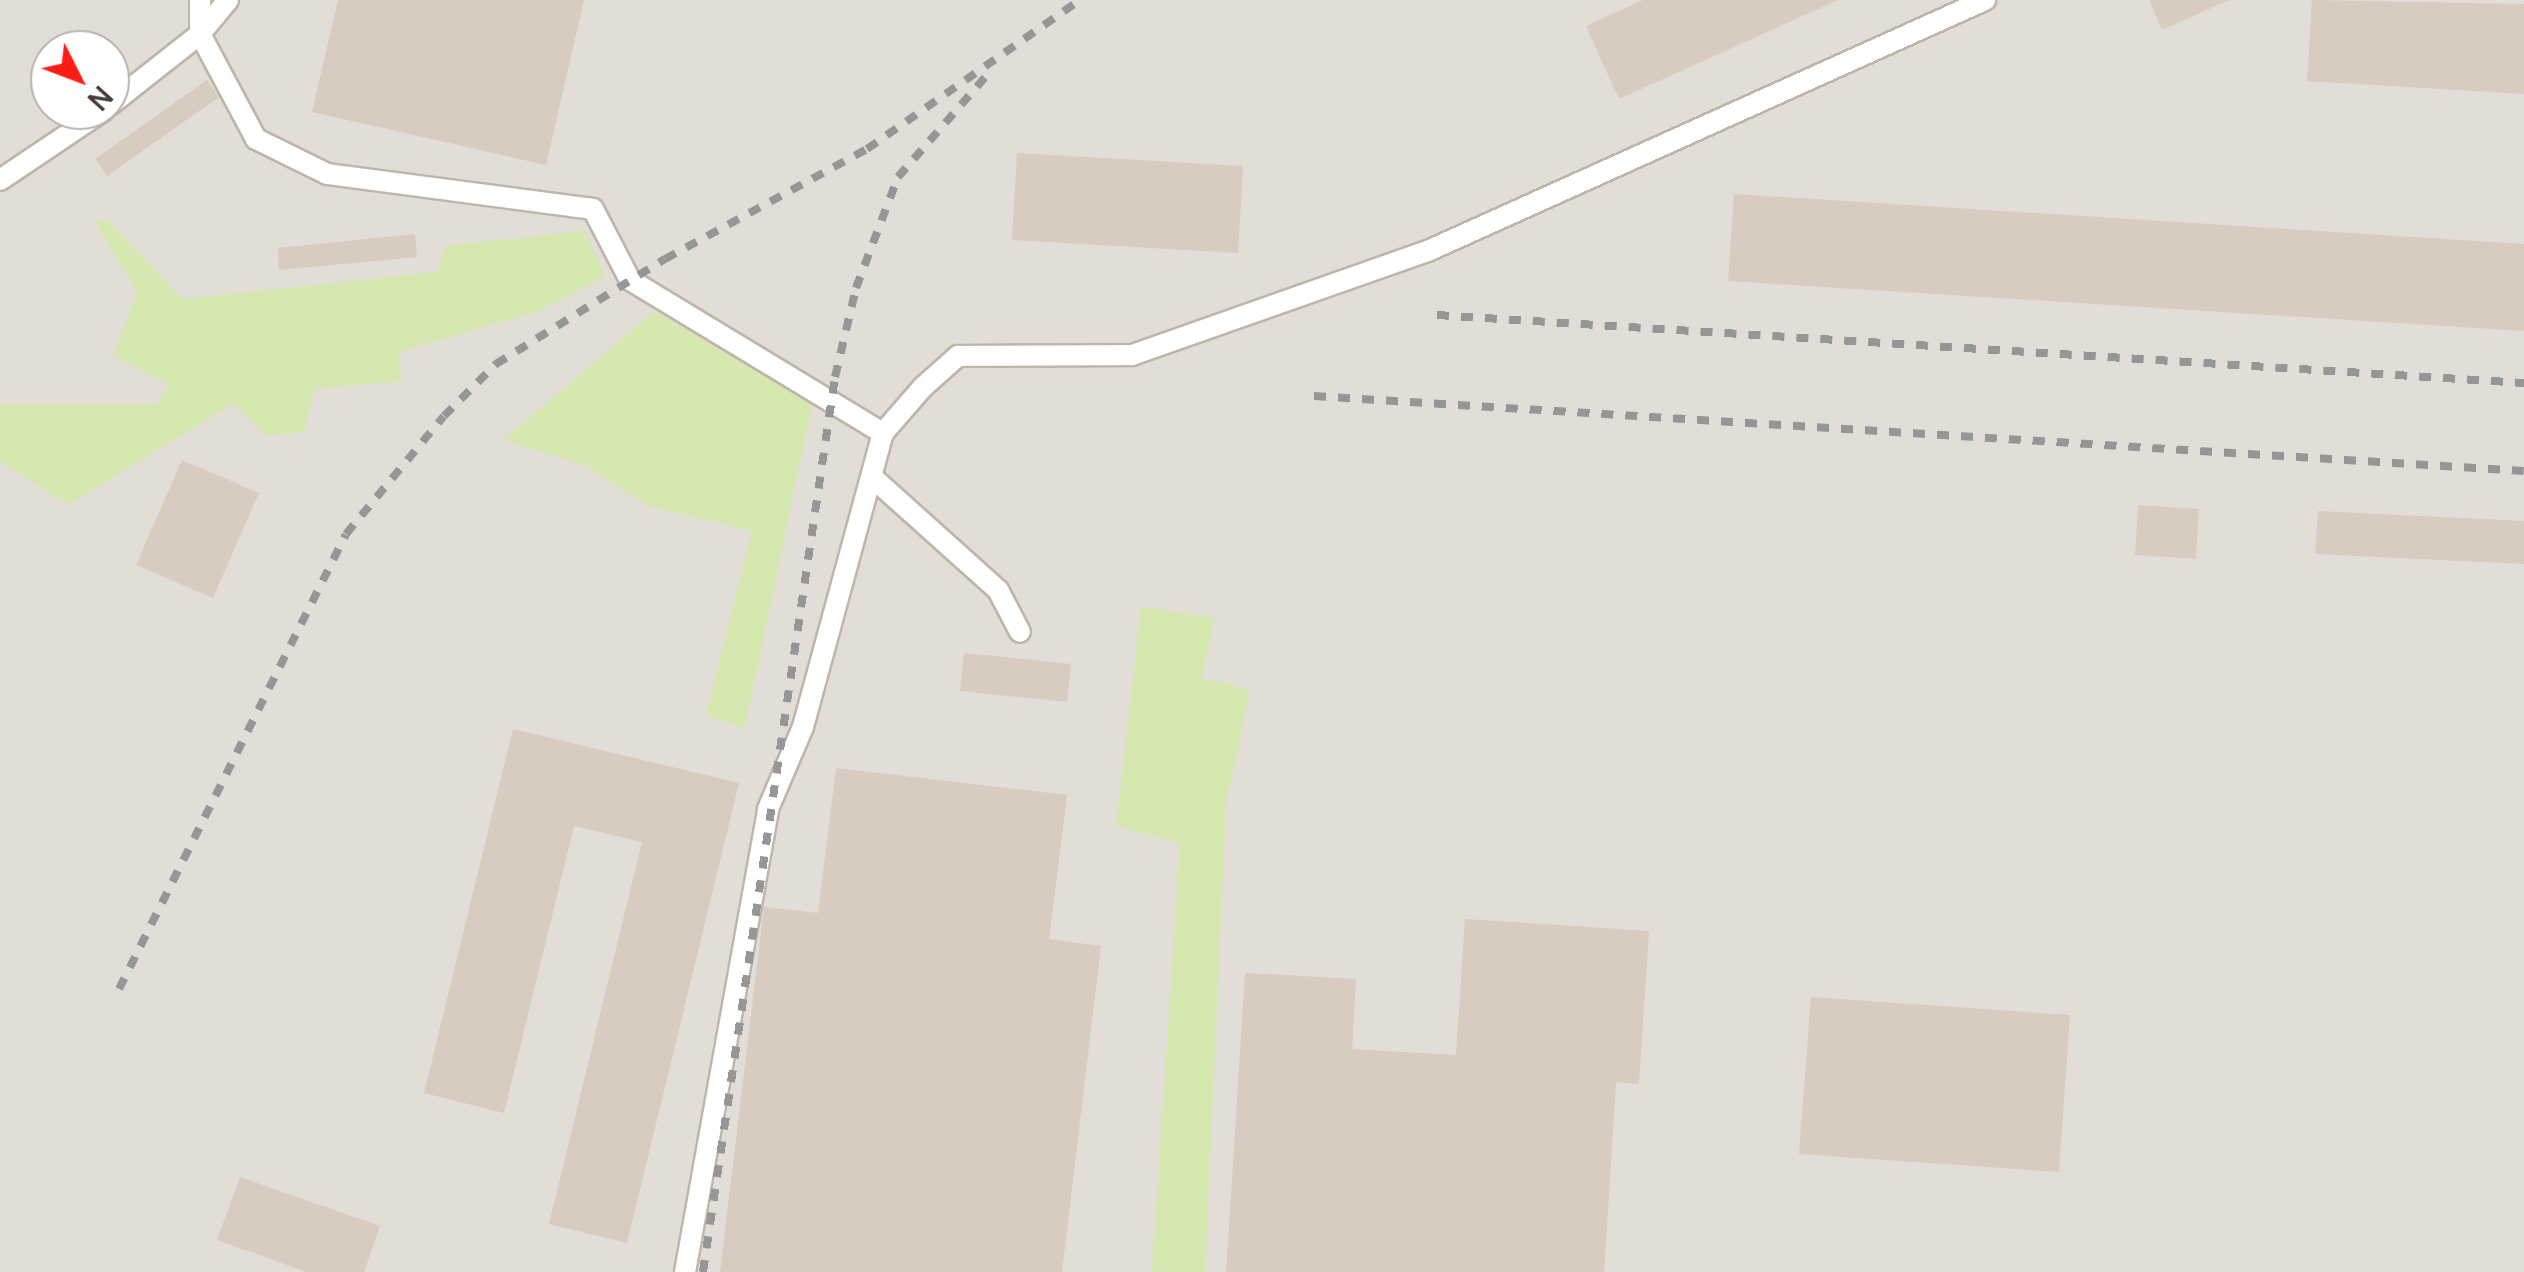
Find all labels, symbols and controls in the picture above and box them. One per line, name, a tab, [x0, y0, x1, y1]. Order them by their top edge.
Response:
north arrow	[30, 30, 130, 130]
text: N	[80, 79, 122, 119]

